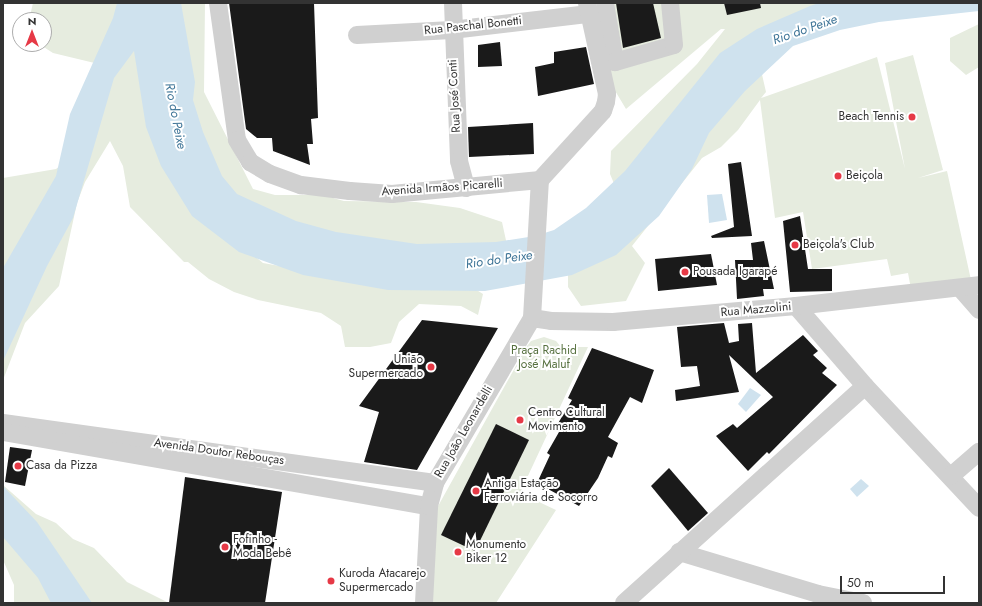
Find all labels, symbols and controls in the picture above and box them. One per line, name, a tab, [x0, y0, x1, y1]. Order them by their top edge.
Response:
north arrow	[12, 12, 52, 52]
water label: Rio do Peixe	[771, 12, 839, 48]
text: N	[28, 13, 36, 29]
street label: Rua Paschal Bonetti	[424, 14, 522, 38]
street label: Rua José Conti	[446, 59, 464, 133]
water label: Rio do Peixe	[161, 82, 189, 150]
place label: Beach Tennis	[839, 110, 904, 124]
marker: Beach Tennis	[907, 112, 917, 122]
place label: Beiçola	[846, 169, 883, 183]
marker: Beiçola	[833, 171, 843, 181]
street label: Avenida Irmãos Picarelli	[381, 177, 503, 199]
place label: Beiçola's Club	[803, 238, 874, 252]
marker: Beiçola's Club	[790, 240, 800, 250]
water label: Rio do Peixe	[465, 248, 533, 272]
place label: Pousada Igarapé	[693, 265, 777, 279]
marker: Pousada Igarapé	[680, 267, 690, 277]
street label: Rua Mazzolini	[720, 300, 792, 320]
park label: Praça Rachid José Maluf	[511, 344, 577, 372]
place label: União Supermercado	[349, 353, 423, 381]
marker: União Supermercado	[426, 362, 436, 372]
street label: Rua João Leonardelli	[432, 383, 496, 481]
place label: Centro Cultural Movimento	[528, 406, 605, 434]
marker: Centro Cultural Movimento	[515, 415, 525, 425]
street label: Avenida Doutor Rebouças	[153, 436, 285, 468]
place label: Casa da Pizza	[26, 459, 97, 473]
marker: Casa da Pizza	[13, 461, 23, 471]
place label: Antiga Estação Ferroviária de Socorro	[484, 477, 598, 505]
marker: Antiga Estação Ferroviária de Socorro	[471, 486, 481, 496]
place label: Fofinho - Moda Bebê	[233, 533, 291, 561]
place label: Monumento Biker 12	[466, 538, 526, 566]
marker: Fofinho - Moda Bebê	[220, 542, 230, 552]
marker: Monumento Biker 12	[453, 547, 463, 557]
place label: Kuroda Atacarejo Supermercado	[339, 567, 426, 595]
scale bar	[842, 568, 947, 594]
text: 50 m	[847, 574, 874, 592]
marker: Kuroda Atacarejo Supermercado	[326, 576, 336, 586]

